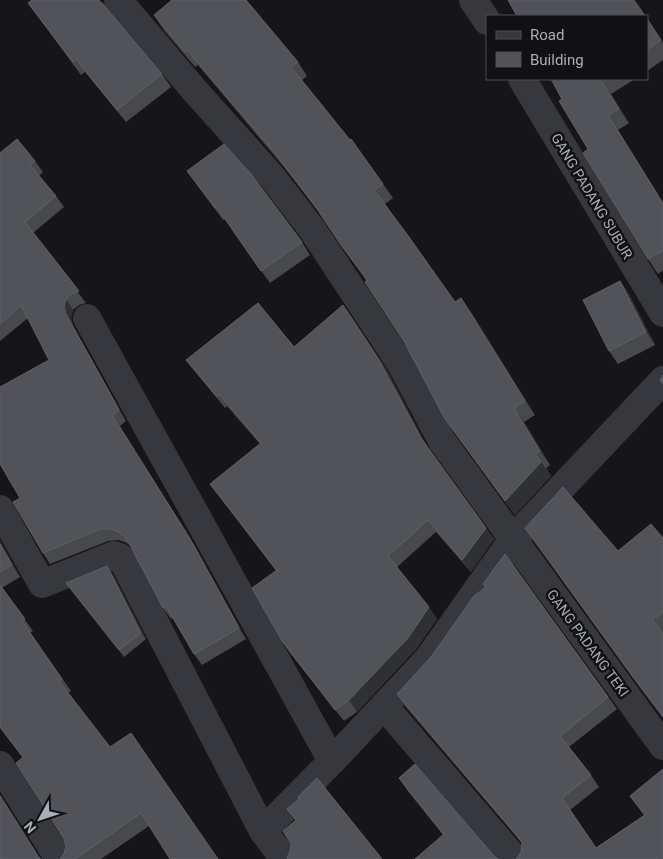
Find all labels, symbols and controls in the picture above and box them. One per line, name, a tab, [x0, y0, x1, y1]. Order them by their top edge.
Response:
legend	[486, 15, 648, 80]
text: Road	[530, 26, 564, 44]
text: Building	[530, 51, 584, 69]
street label: GANG PADANG SUBUR	[548, 130, 636, 262]
street label: GANG PADANG TEKI	[544, 586, 632, 700]
north arrow	[15, 794, 65, 844]
text: N	[21, 818, 39, 836]

